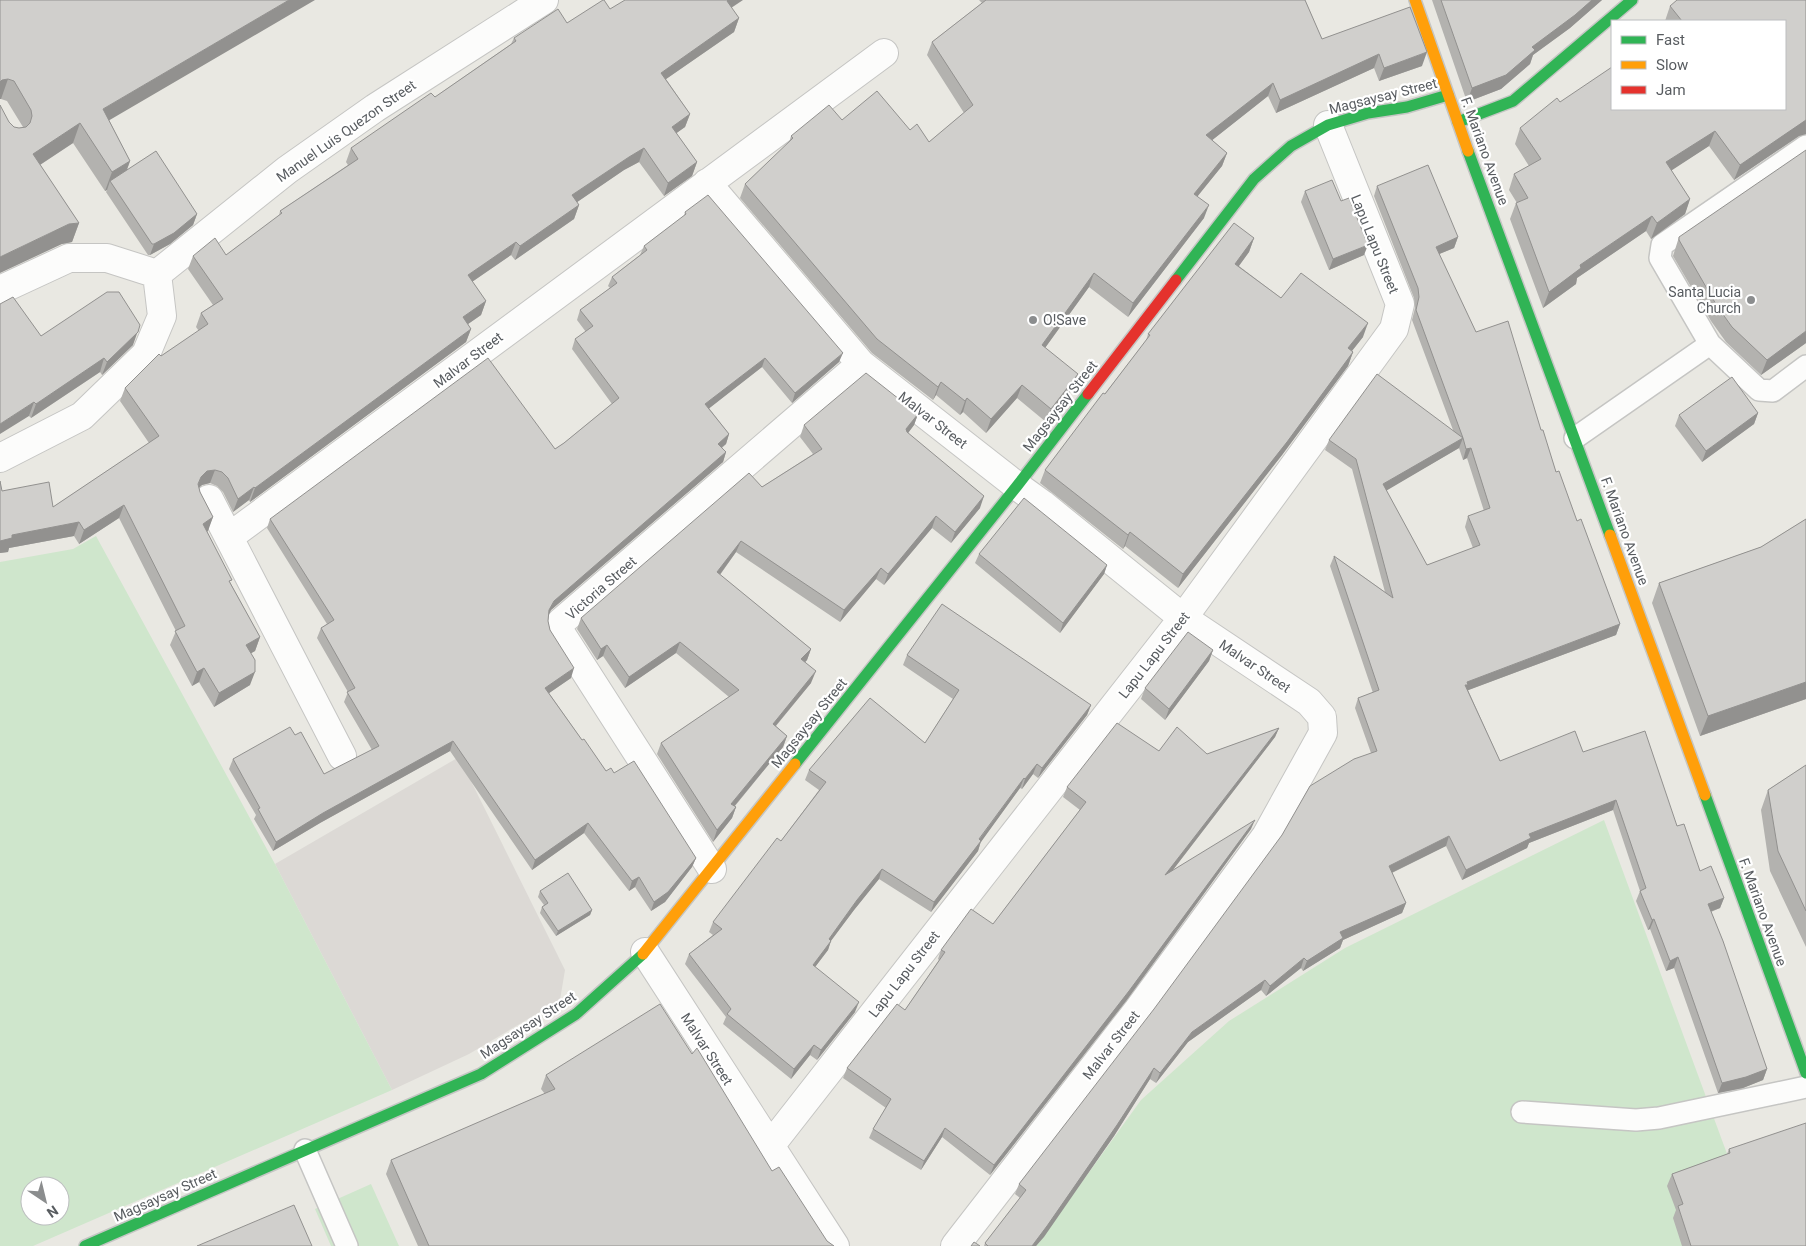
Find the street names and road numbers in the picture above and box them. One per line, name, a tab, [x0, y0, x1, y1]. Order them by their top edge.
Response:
street label: Magsaysay Street	[1327, 75, 1439, 117]
street label: Manuel Luis Quezon Street	[273, 76, 419, 185]
street label: F. Mariano Avenue	[1458, 95, 1512, 207]
street label: Lapu Lapu Street	[1348, 192, 1402, 296]
street label: Malvar Street	[430, 328, 506, 391]
street label: Magsaysay Street	[1020, 357, 1101, 455]
street label: Malvar Street	[895, 388, 971, 452]
street label: F. Mariano Avenue	[1598, 475, 1652, 587]
street label: Victoria Street	[562, 553, 640, 623]
street label: Lapu Lapu Street	[1115, 608, 1193, 701]
street label: Malvar Street	[1216, 636, 1294, 696]
street label: Magsaysay Street	[768, 675, 850, 771]
street label: F. Mariano Avenue	[1736, 856, 1790, 968]
street label: Lapu Lapu Street	[865, 927, 943, 1020]
street label: Magsaysay Street	[477, 988, 579, 1062]
street label: Malvar Street	[1079, 1007, 1143, 1083]
street label: Malvar Street	[678, 1010, 736, 1088]
street label: Magsaysay Street	[111, 1165, 219, 1225]

